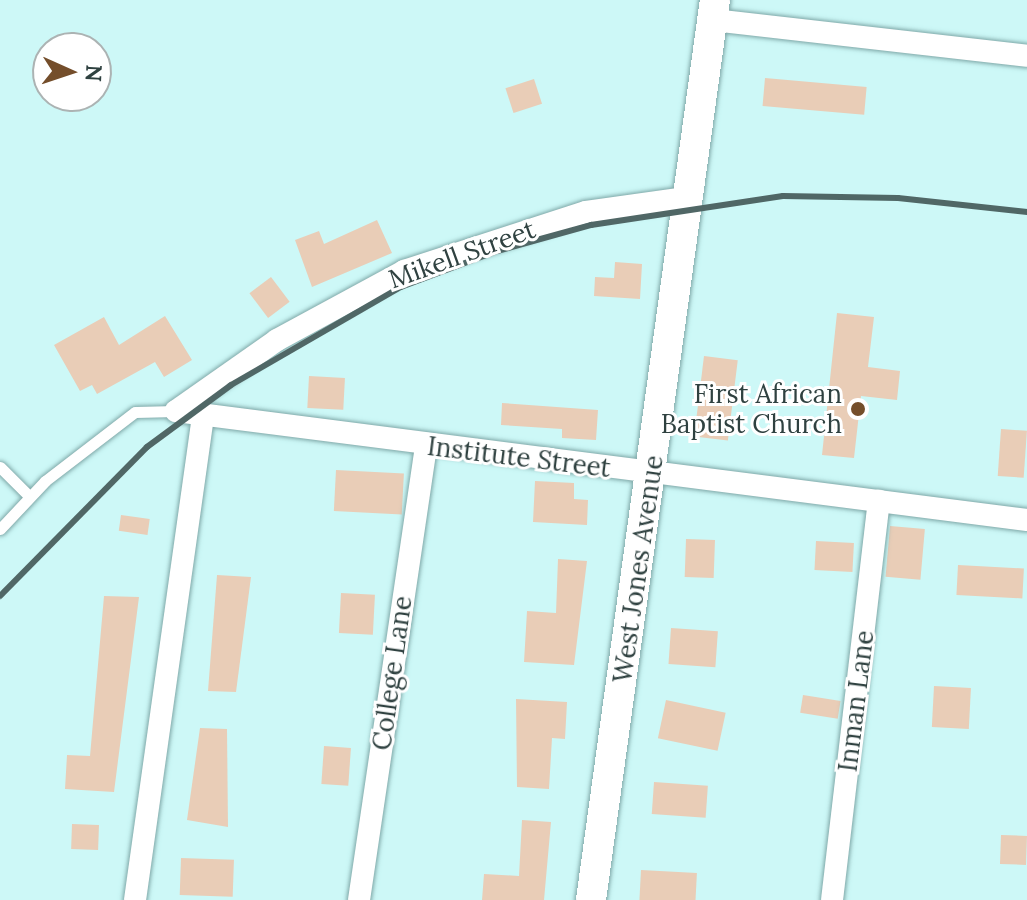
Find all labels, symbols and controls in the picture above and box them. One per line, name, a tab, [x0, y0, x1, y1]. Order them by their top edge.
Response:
north arrow	[32, 32, 112, 112]
text: N	[80, 64, 108, 82]
street label: Mikell Street	[384, 213, 540, 295]
place label: First African Baptist Church	[661, 378, 842, 440]
marker: First African Baptist Church	[849, 400, 867, 418]
street label: Institute Street	[426, 430, 612, 484]
street label: West Jones Avenue	[607, 453, 669, 685]
street label: College Lane	[366, 594, 418, 752]
street label: Inman Lane	[832, 628, 880, 774]

